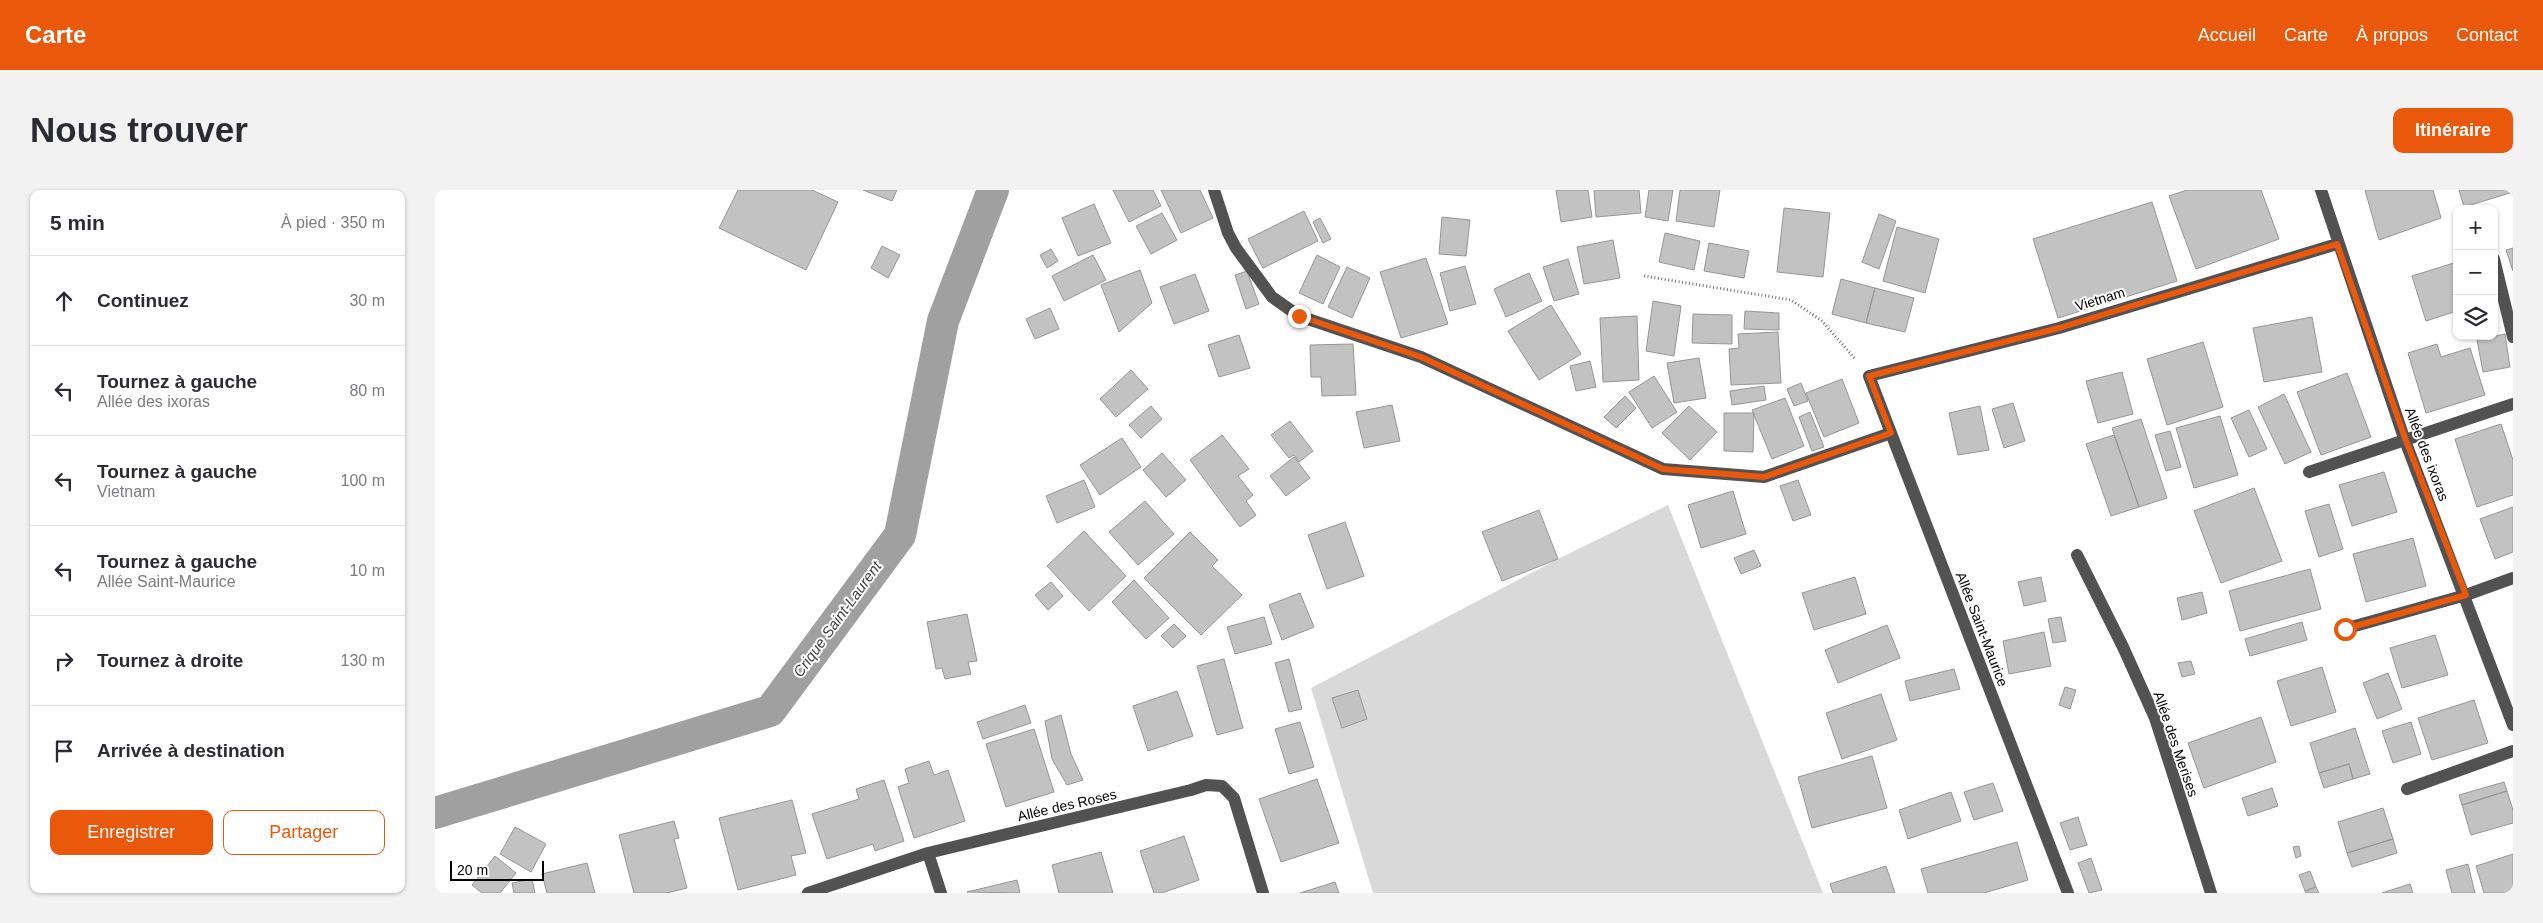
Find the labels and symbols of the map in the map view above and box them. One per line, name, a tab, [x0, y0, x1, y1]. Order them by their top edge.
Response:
street label: Vietnam	[2073, 284, 2127, 314]
route end	[1288, 305, 1311, 328]
street label: Allée des ixoras	[2402, 405, 2452, 503]
water label: Crique Saint-Laurent	[789, 557, 885, 680]
street label: Allée Saint-Maurice	[1953, 569, 2011, 689]
route start	[2334, 618, 2357, 641]
street label: Allée des Merises	[2150, 689, 2202, 799]
street label: Allée des Roses	[1016, 786, 1118, 824]
scale bar	[450, 858, 544, 881]

